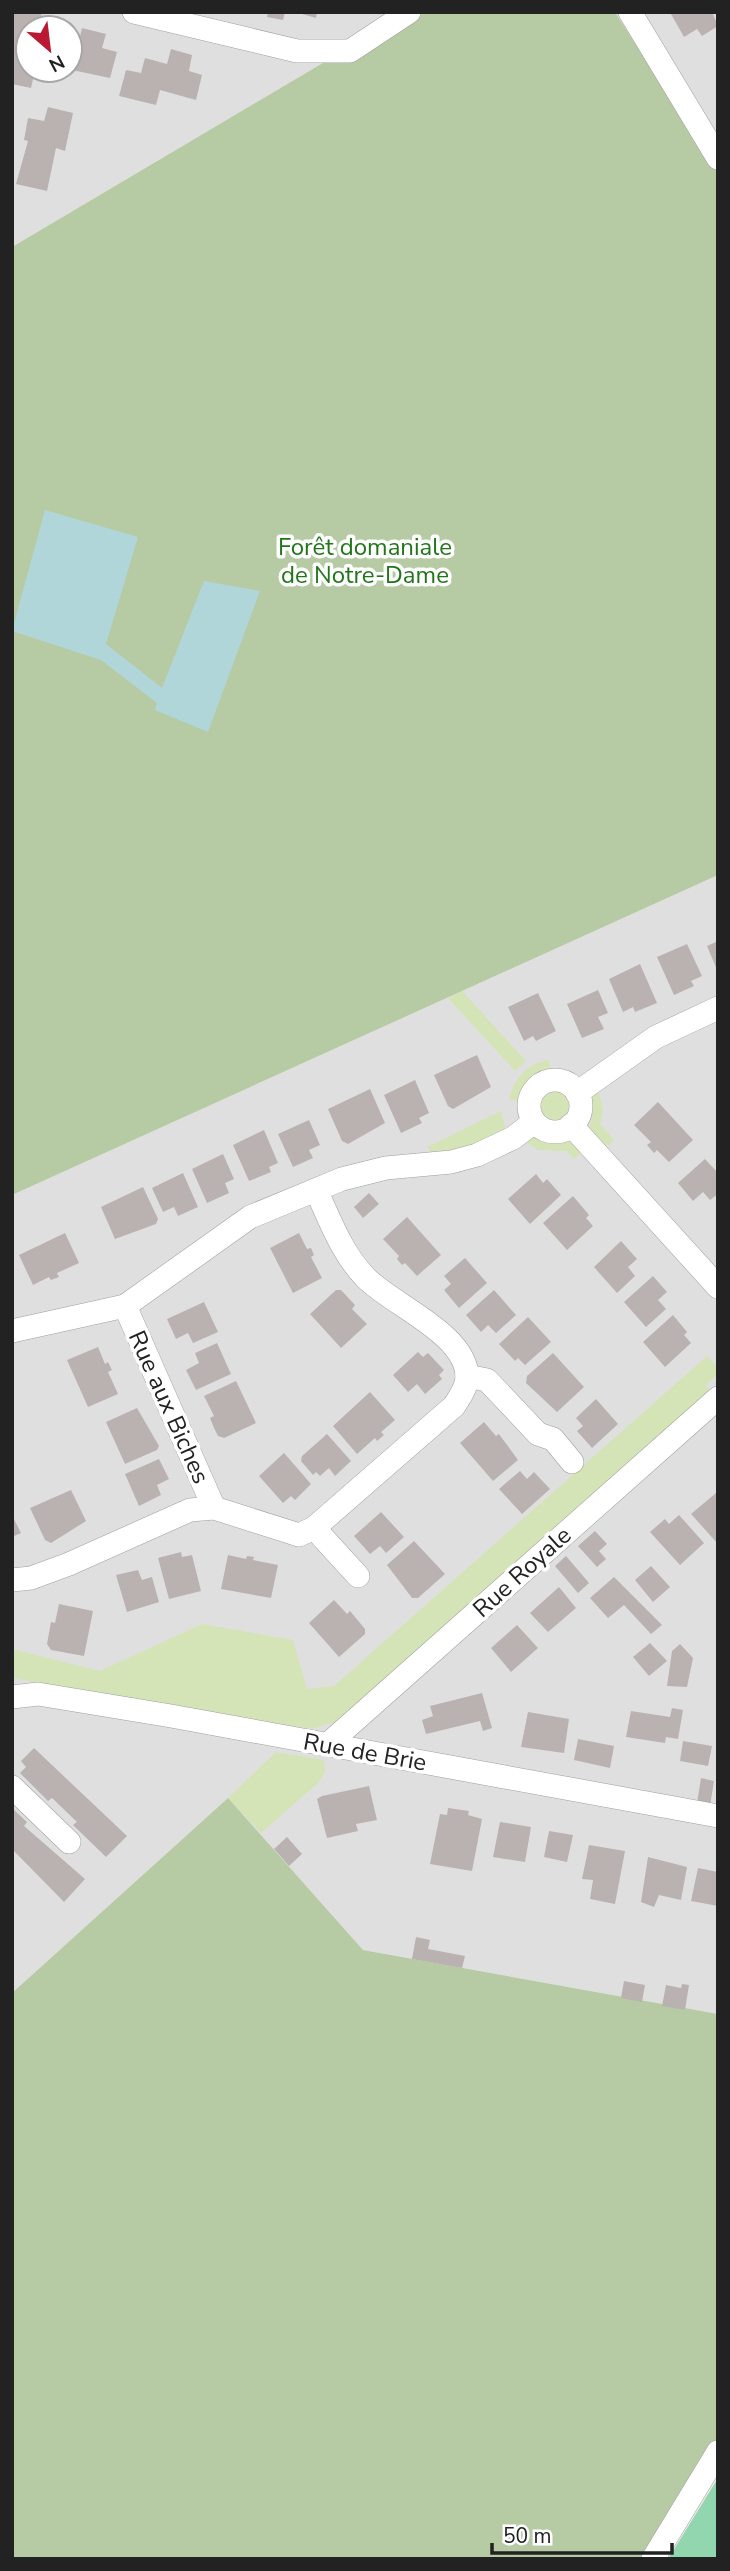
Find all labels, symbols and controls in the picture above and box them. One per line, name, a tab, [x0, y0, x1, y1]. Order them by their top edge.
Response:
north arrow	[14, 14, 84, 84]
text: N	[44, 48, 69, 78]
park label: Forêt domaniale de Notre-Dame	[278, 531, 452, 591]
street label: Rue aux Biches	[121, 1325, 217, 1489]
street label: Rue Royale	[466, 1519, 578, 1625]
street label: Rue de Brie	[301, 1725, 429, 1779]
scale bar	[492, 2512, 672, 2556]
text: 50 m	[503, 2522, 552, 2550]

